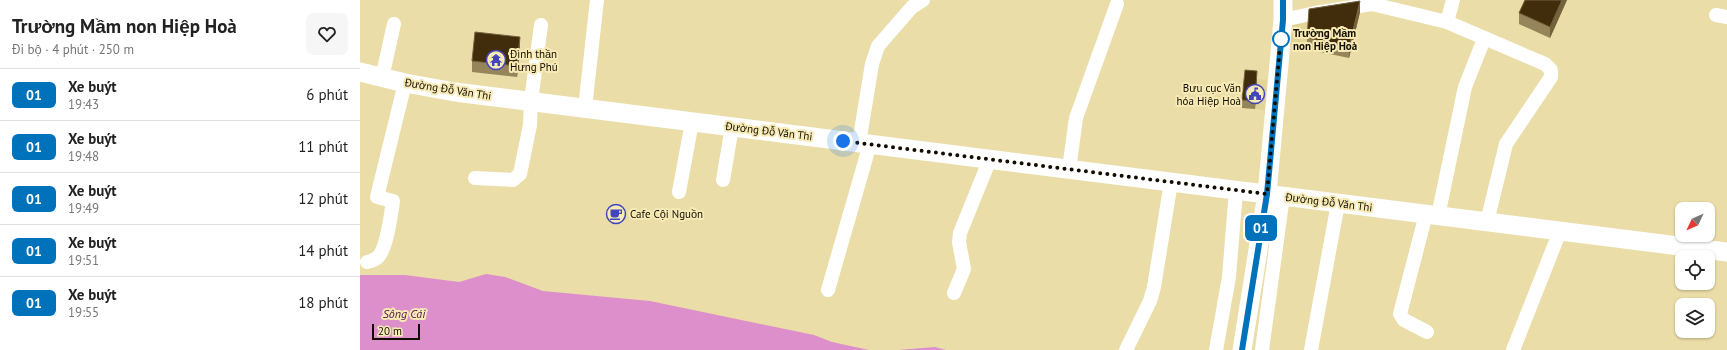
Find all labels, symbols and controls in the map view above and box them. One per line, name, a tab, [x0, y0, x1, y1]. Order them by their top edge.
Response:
button: heart	[306, 13, 348, 55]
text: Trường Mầm non Hiệp Hoà	[12, 14, 237, 38]
place label: Trường Mầm non Hiệp Hoà	[1293, 26, 1357, 53]
marker: Trường Mầm non Hiệp Hoà	[1272, 30, 1290, 48]
text: Đi bộ · 4 phút · 250 m	[12, 41, 134, 58]
place label: Đình thần Hưng Phú	[509, 47, 558, 74]
temple icon: Đình thần Hưng Phú	[485, 49, 507, 71]
street label: Đường Đỗ Văn Thi	[403, 75, 492, 103]
text: Xe buýt	[68, 77, 116, 96]
place label: Bưu cục Văn hóa Hiệp Hoà	[1177, 81, 1241, 108]
public building icon: Bưu cục Văn hóa Hiệp Hoà	[1244, 83, 1266, 105]
text: 6 phút	[306, 85, 348, 104]
text: 01	[26, 86, 42, 104]
text: 19:43	[68, 96, 99, 113]
street label: Đường Đỗ Văn Thi	[724, 119, 813, 143]
text: Xe buýt	[68, 129, 116, 148]
your location	[833, 131, 853, 151]
text: 11 phút	[298, 137, 348, 156]
text: 01	[26, 138, 42, 156]
text: 19:48	[68, 148, 99, 165]
text: Xe buýt	[68, 181, 116, 200]
text: 12 phút	[298, 189, 348, 208]
text: 01	[26, 190, 42, 208]
street label: Đường Đỗ Văn Thi	[1284, 190, 1373, 214]
text: 19:49	[68, 200, 99, 217]
north arrow	[1675, 202, 1715, 242]
map controls	[1675, 202, 1715, 338]
cafe icon: Cafe Cội Nguồn	[605, 203, 627, 225]
place label: Cafe Cội Nguồn	[630, 207, 703, 221]
line badge: 01	[1243, 215, 1279, 241]
text: 01	[1253, 219, 1269, 237]
text: Xe buýt	[68, 233, 116, 252]
text: 14 phút	[298, 241, 348, 260]
text: 01	[26, 242, 42, 260]
button: locate	[1675, 250, 1715, 290]
text: 19:51	[68, 252, 99, 269]
text: Xe buýt	[68, 285, 116, 304]
text: 18 phút	[298, 293, 348, 312]
text: 01	[26, 294, 42, 312]
button: layers	[1675, 298, 1715, 338]
text: 19:55	[68, 304, 99, 321]
water label: Sông Cái	[383, 306, 426, 321]
scale bar	[372, 322, 420, 341]
text: 20 m	[378, 324, 402, 338]

